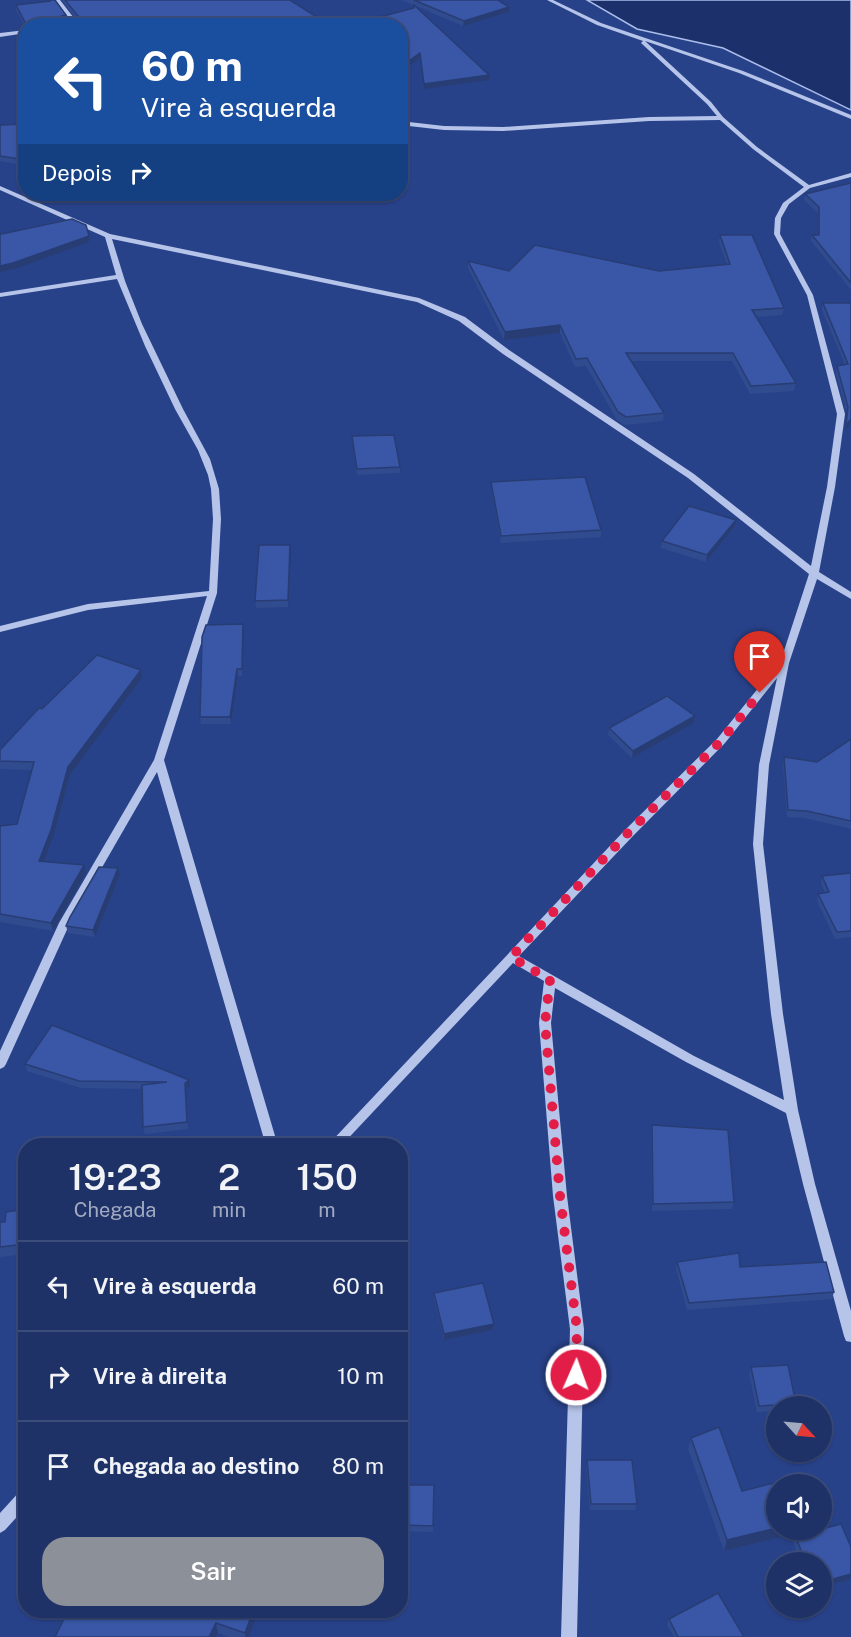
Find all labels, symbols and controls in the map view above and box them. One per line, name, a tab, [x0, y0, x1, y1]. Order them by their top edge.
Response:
text: 60 m	[141, 41, 243, 90]
icon: left	[42, 42, 120, 120]
text: Vire à esquerda	[141, 91, 336, 123]
icon: right	[124, 156, 157, 189]
text: Depois	[42, 160, 112, 186]
pin	[734, 631, 785, 693]
icon: arrive	[743, 640, 776, 673]
text: 19:23	[68, 1156, 162, 1198]
text: 2	[218, 1156, 240, 1198]
text: 150	[296, 1156, 358, 1198]
text: Chegada	[74, 1198, 156, 1222]
text: min	[212, 1198, 246, 1222]
text: m	[318, 1198, 336, 1222]
icon: left	[42, 1270, 75, 1303]
text: Vire à esquerda	[93, 1273, 257, 1299]
text: 60 m	[333, 1273, 384, 1299]
position arrow	[544, 1343, 608, 1407]
icon: right	[42, 1360, 75, 1393]
text: Vire à direita	[93, 1363, 227, 1389]
text: 10 m	[337, 1363, 384, 1389]
north arrow	[766, 1396, 832, 1462]
map controls	[766, 1396, 832, 1618]
icon: arrive	[42, 1450, 75, 1483]
text: Chegada ao destino	[93, 1453, 299, 1479]
text: 80 m	[332, 1453, 384, 1479]
button: sound	[766, 1474, 832, 1540]
button: Sair	[42, 1537, 384, 1606]
button: layers	[766, 1552, 832, 1618]

